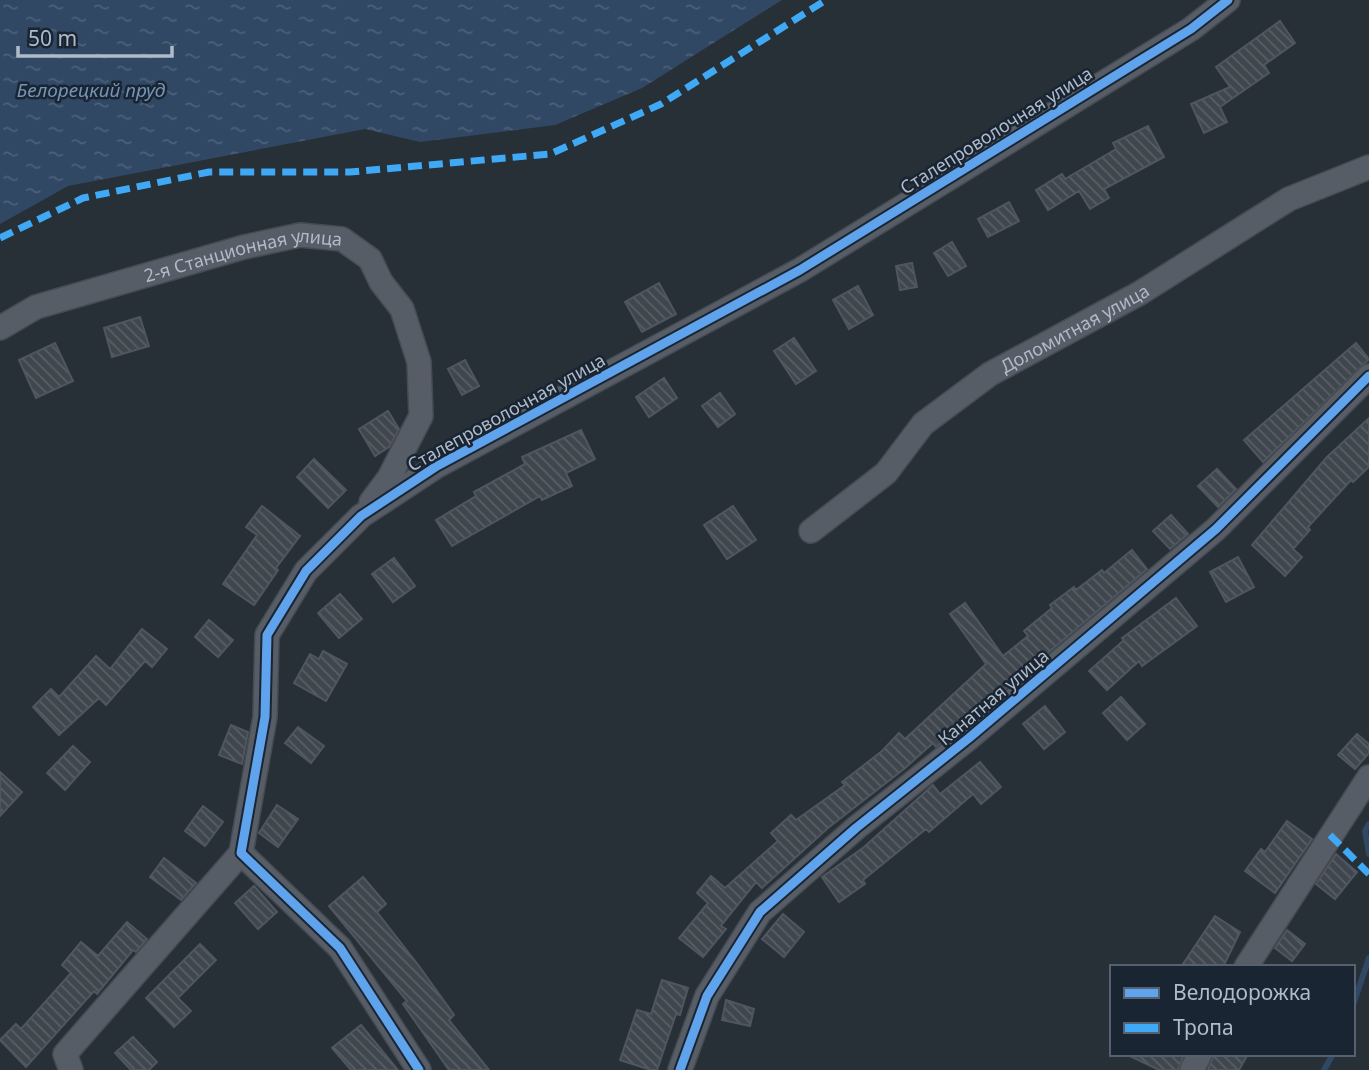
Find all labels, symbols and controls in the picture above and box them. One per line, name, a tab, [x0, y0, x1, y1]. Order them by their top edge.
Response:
scale bar	[18, 14, 172, 58]
text: 50 m	[28, 24, 77, 52]
street label: Сталепроволочная улица	[895, 61, 1097, 199]
water label: Белорецкий пруд	[17, 77, 166, 103]
street label: 2-я Станционная улица	[141, 223, 343, 287]
street label: Доломитная улица	[996, 278, 1154, 378]
street label: Сталепроволочная улица	[403, 348, 609, 476]
street label: Канатная улица	[933, 644, 1053, 750]
legend	[1110, 965, 1355, 1056]
text: Велодорожка	[1173, 978, 1311, 1006]
text: Тропа	[1173, 1013, 1234, 1041]

